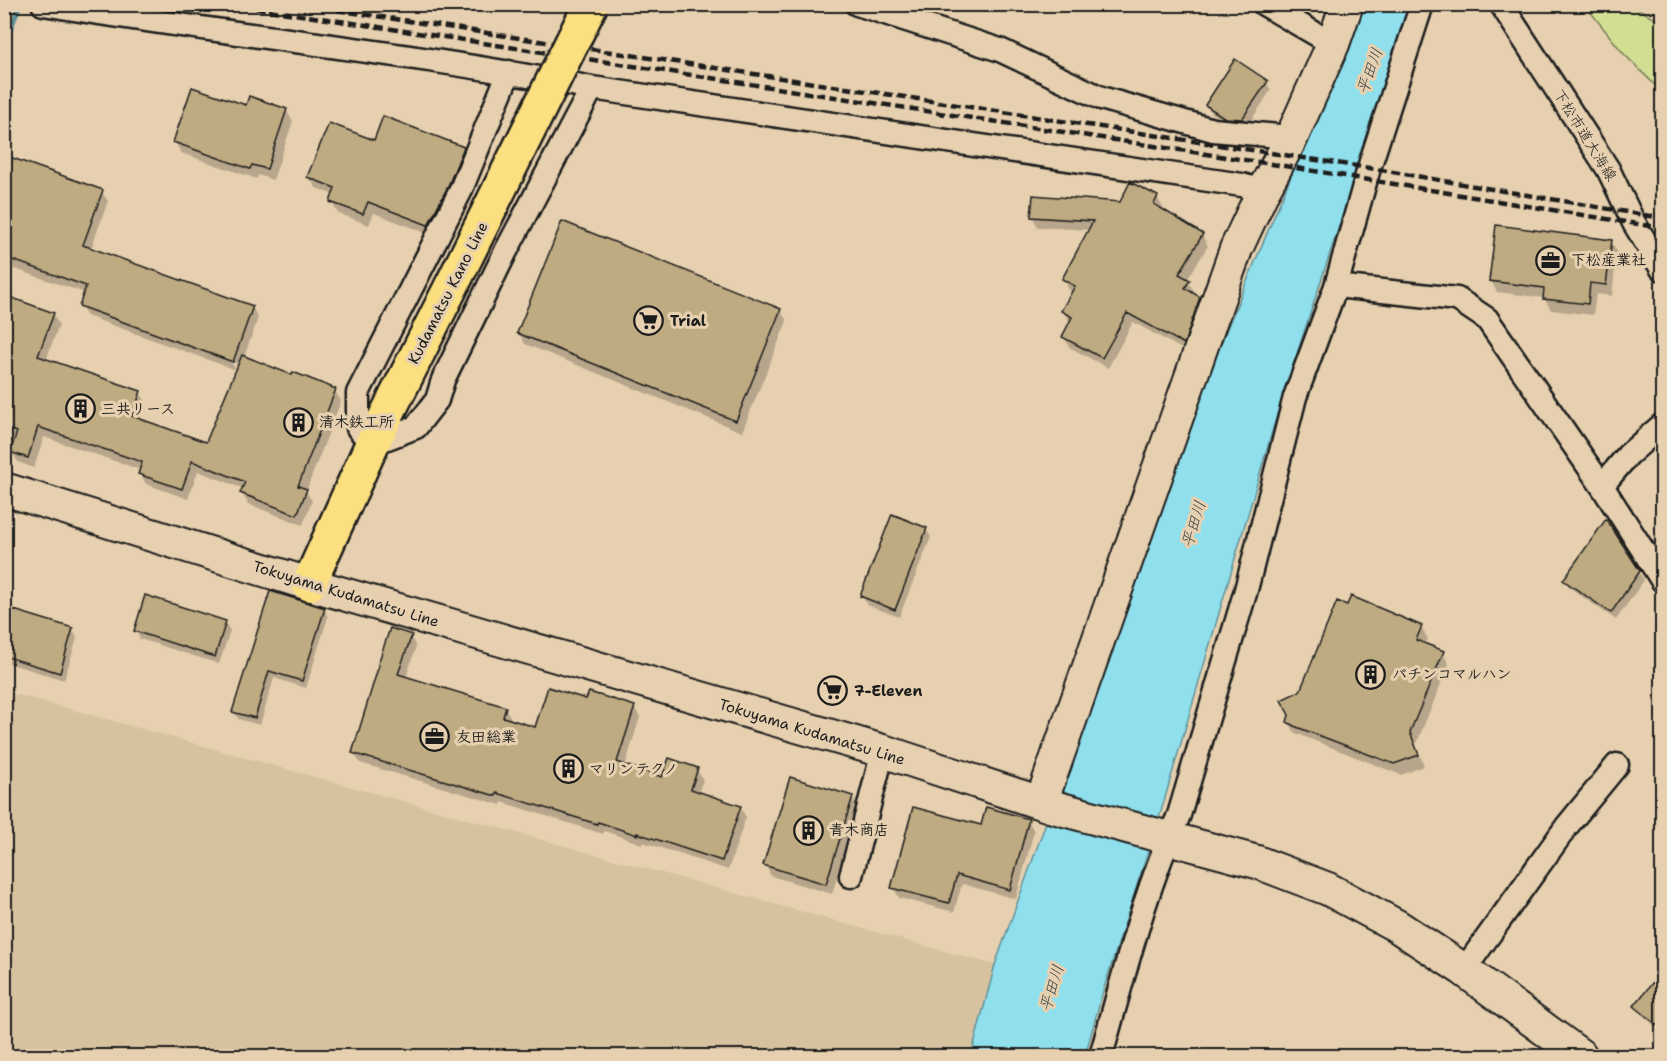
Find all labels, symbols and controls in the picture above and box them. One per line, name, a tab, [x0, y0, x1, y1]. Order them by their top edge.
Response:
water label: 平田川	[1351, 45, 1388, 97]
street label: 下松市道大海線	[1549, 85, 1621, 185]
street label: Kudamatsu Kano Line	[403, 218, 493, 368]
office icon: 下松産業社	[1534, 244, 1566, 276]
place label: 下松産業社	[1571, 250, 1646, 270]
supermarket icon: Trial	[633, 305, 665, 337]
place label: Trial	[670, 311, 706, 331]
building icon: 三共リース	[64, 393, 96, 425]
place label: 三共リース	[101, 399, 175, 419]
building icon: 清木鉄工所	[282, 406, 314, 438]
place label: 清木鉄工所	[319, 412, 394, 432]
water label: 平田川	[1176, 498, 1211, 550]
street label: Tokuyama Kudamatsu Line	[250, 556, 442, 632]
building icon: パチンコマルハン	[1355, 658, 1387, 690]
place label: パチンコマルハン	[1392, 664, 1511, 684]
supermarket icon: 7-Eleven	[817, 675, 849, 707]
place label: 7-Eleven	[854, 681, 923, 701]
street label: Tokuyama Kudamatsu Line	[716, 694, 908, 770]
office icon: 友田総業	[419, 721, 451, 753]
place label: 友田総業	[456, 727, 516, 747]
building icon: マリンテクノ	[552, 753, 584, 785]
place label: マリンテクノ	[589, 759, 678, 779]
building icon: 青木商店	[792, 814, 824, 846]
place label: 青木商店	[829, 820, 889, 840]
water label: 平田川	[1034, 962, 1069, 1014]

